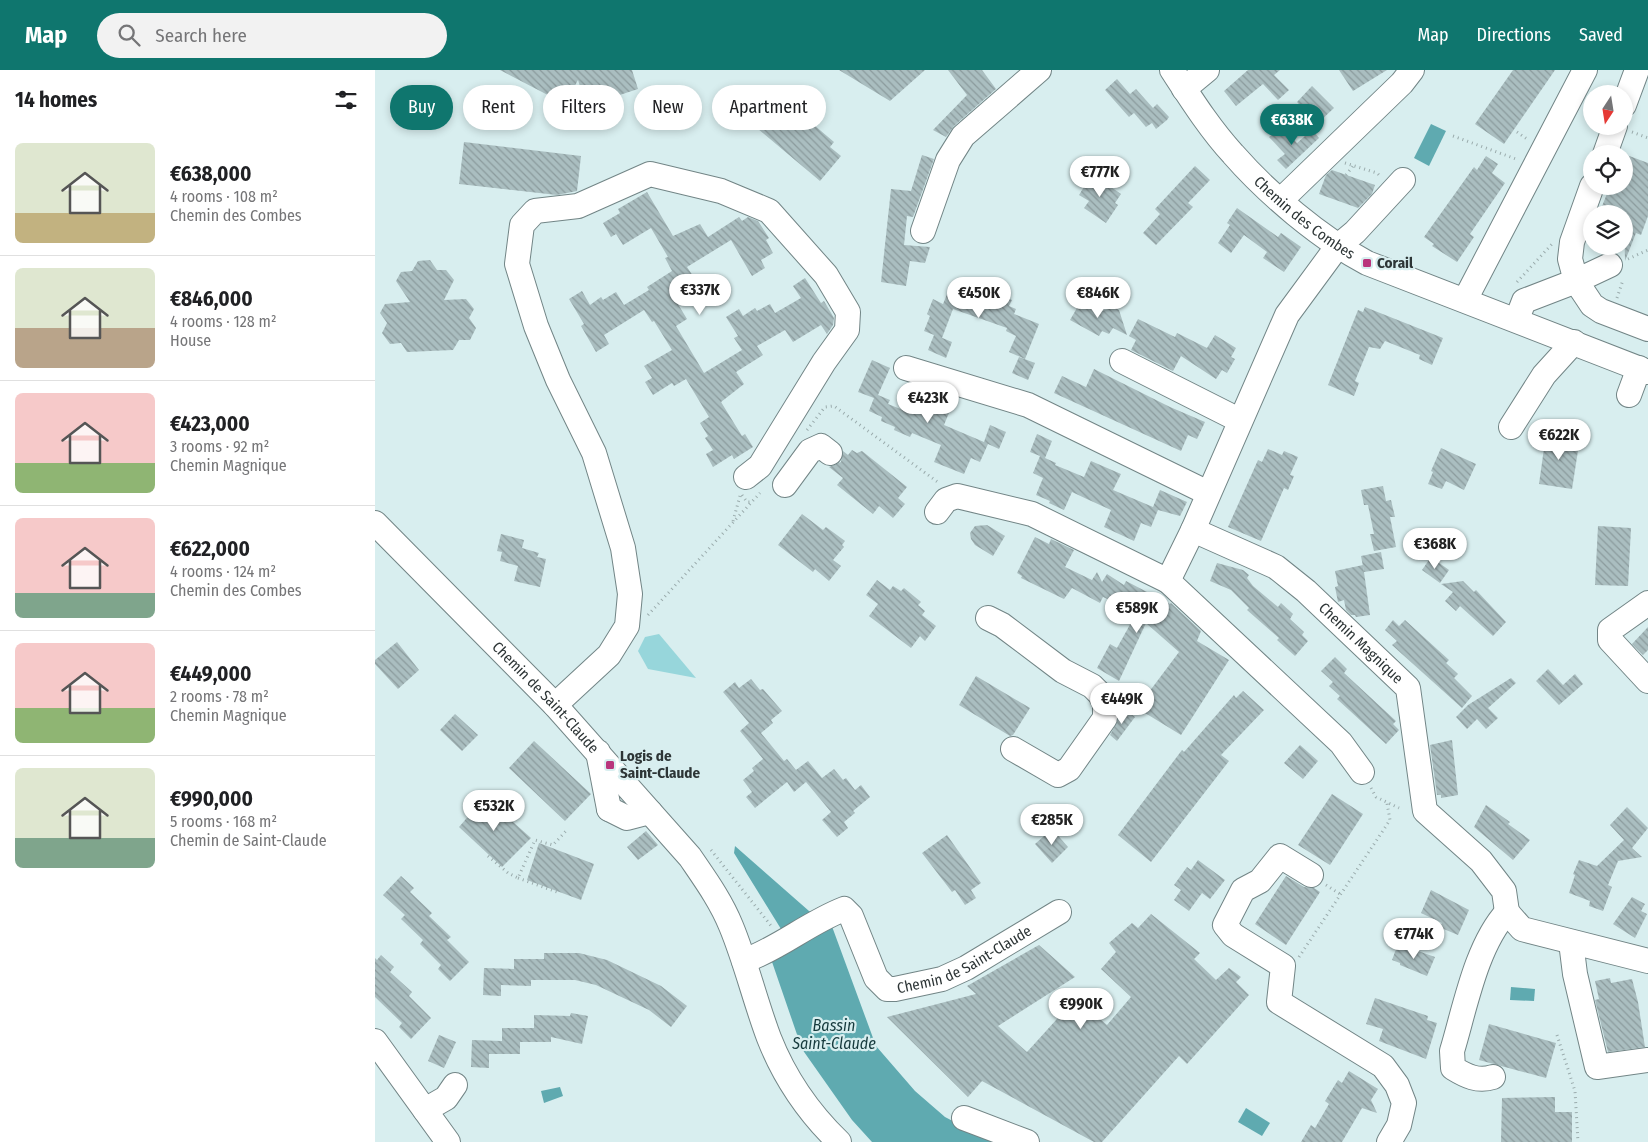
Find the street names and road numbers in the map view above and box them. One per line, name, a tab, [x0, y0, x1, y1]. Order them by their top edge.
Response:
street label: Chemin des Combes	[1250, 172, 1358, 263]
street label: Chemin Magnique	[1315, 599, 1407, 687]
street label: Chemin de Saint-Claude	[488, 638, 603, 757]
street label: Chemin de Saint-Claude	[895, 922, 1035, 997]

